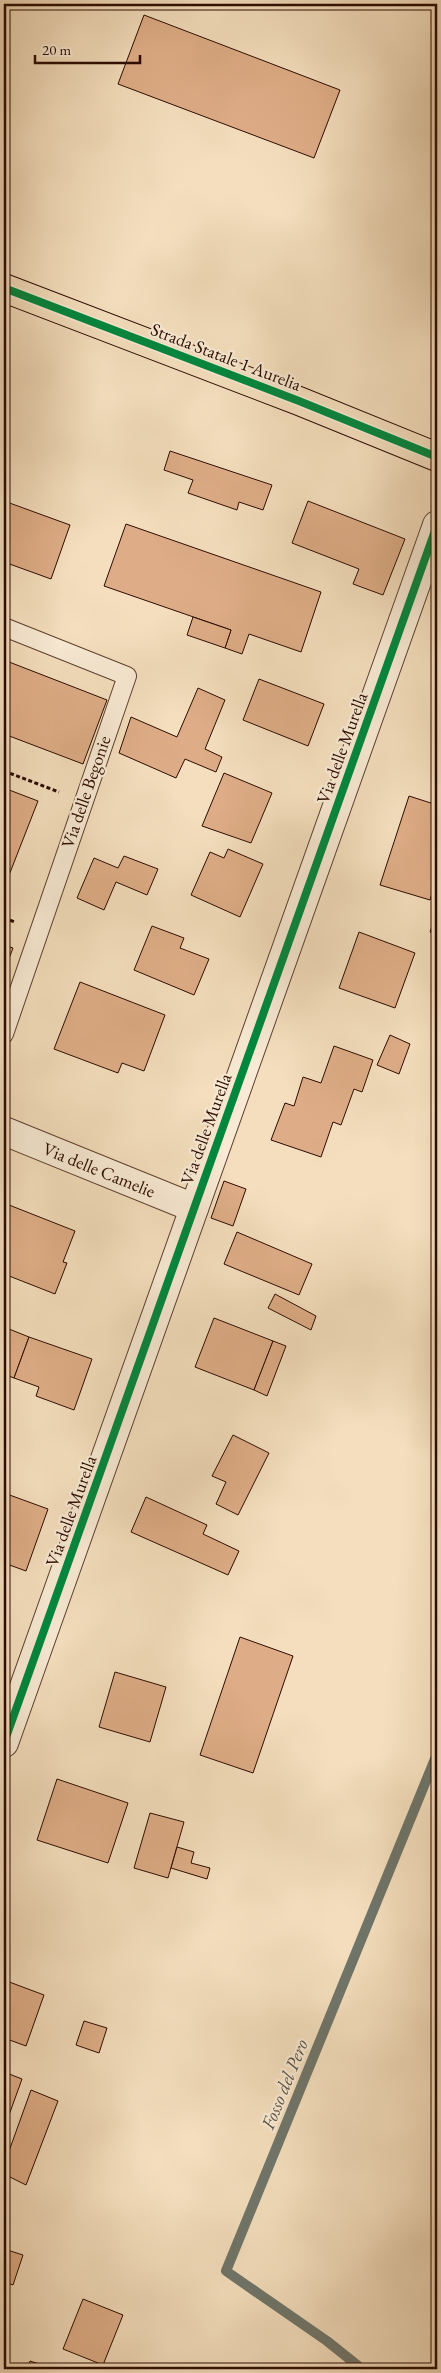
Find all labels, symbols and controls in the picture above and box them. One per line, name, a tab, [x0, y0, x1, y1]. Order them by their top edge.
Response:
scale bar	[35, 32, 140, 64]
text: 20 m	[42, 40, 71, 59]
street label: Strada Statale 1 Aurelia	[148, 317, 305, 396]
street label: Via delle Murella	[311, 688, 373, 807]
street label: Via delle Begonie	[56, 733, 116, 851]
street label: Via delle Murella	[175, 1069, 237, 1188]
street label: Via delle Camelie	[40, 1137, 159, 1202]
street label: Via delle Murella	[40, 1451, 102, 1570]
water label: Fosso del Pero	[255, 2035, 314, 2134]

